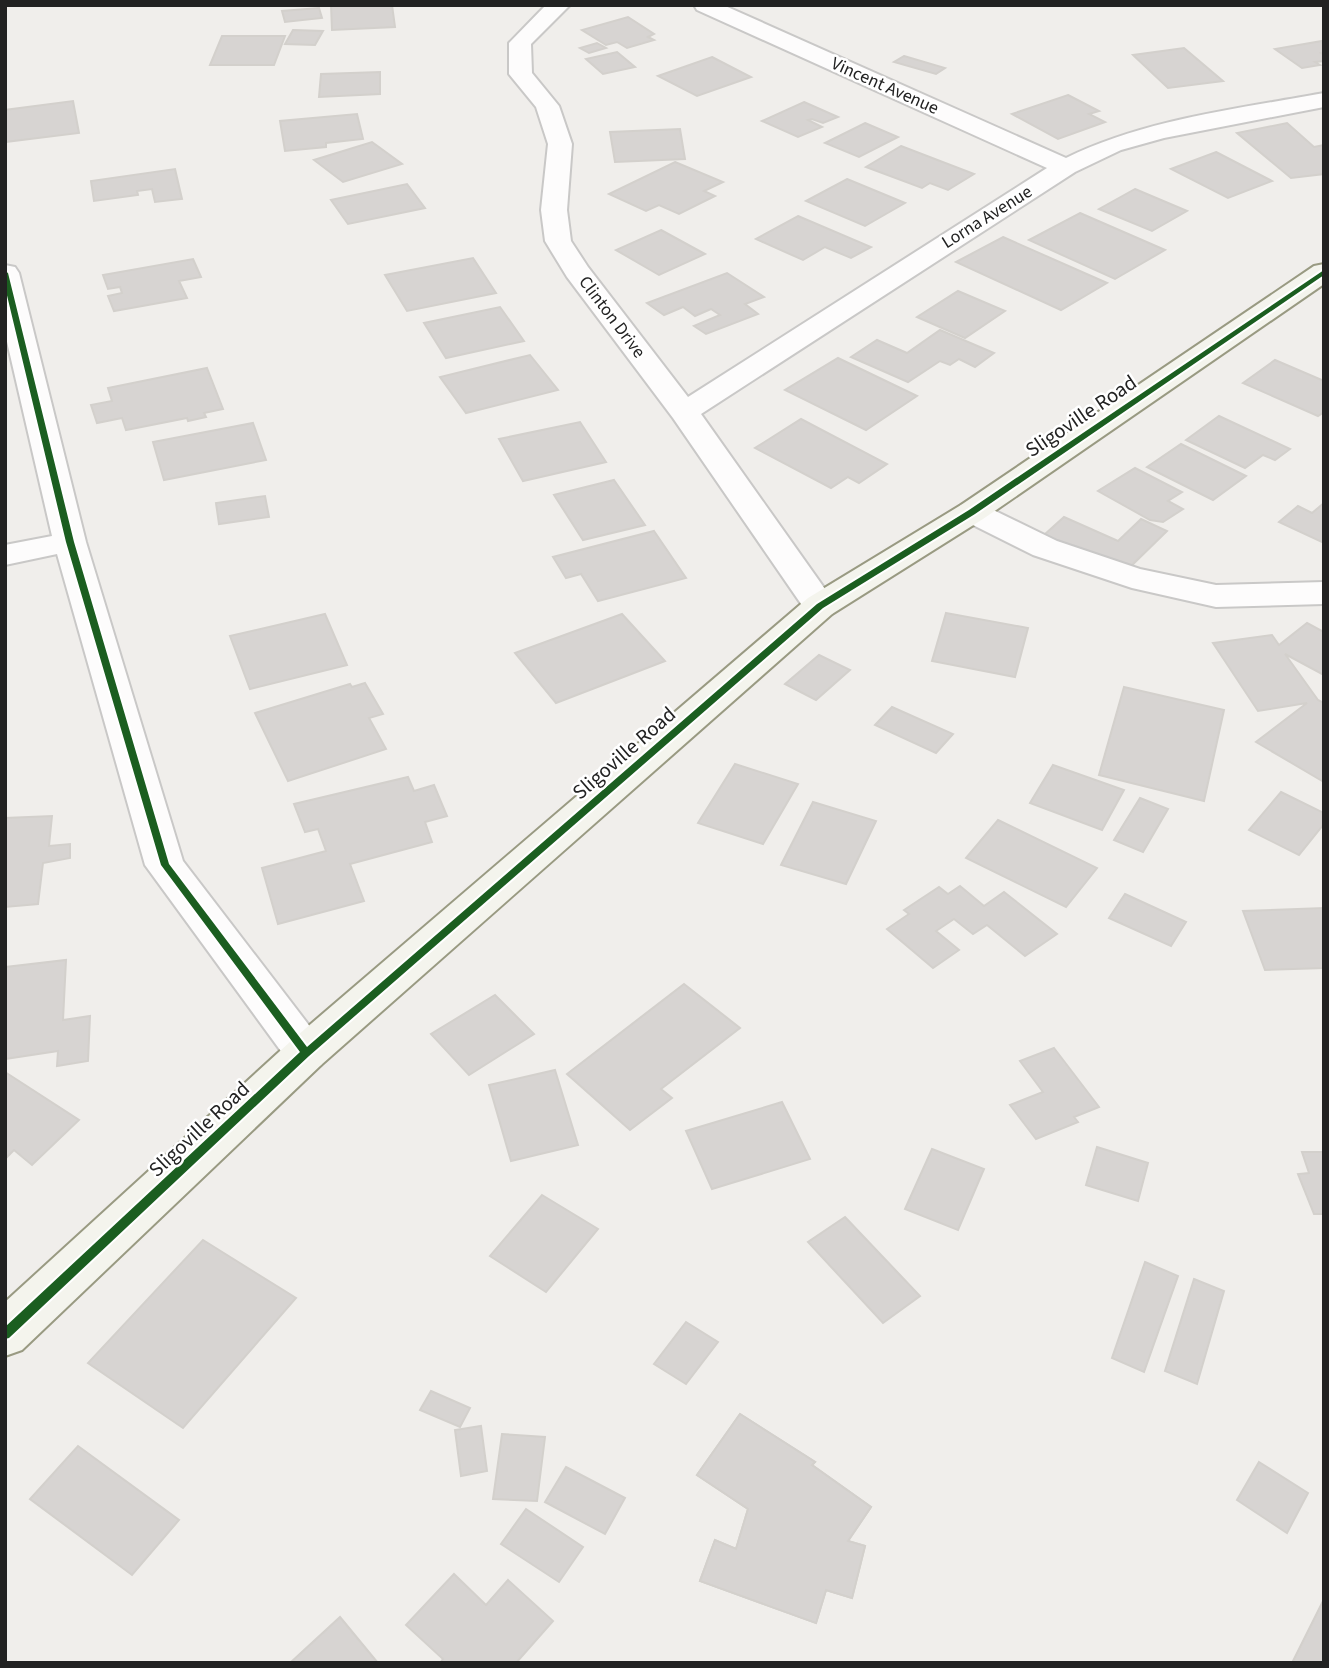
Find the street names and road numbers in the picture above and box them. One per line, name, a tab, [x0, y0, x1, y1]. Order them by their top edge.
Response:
street label: Vincent Avenue	[827, 51, 943, 121]
street label: Lorna Avenue	[937, 179, 1037, 255]
street label: Clinton Drive	[573, 271, 651, 363]
street label: Sligoville Road	[1019, 368, 1143, 464]
street label: Sligoville Road	[566, 699, 682, 807]
street label: Sligoville Road	[142, 1074, 256, 1184]

